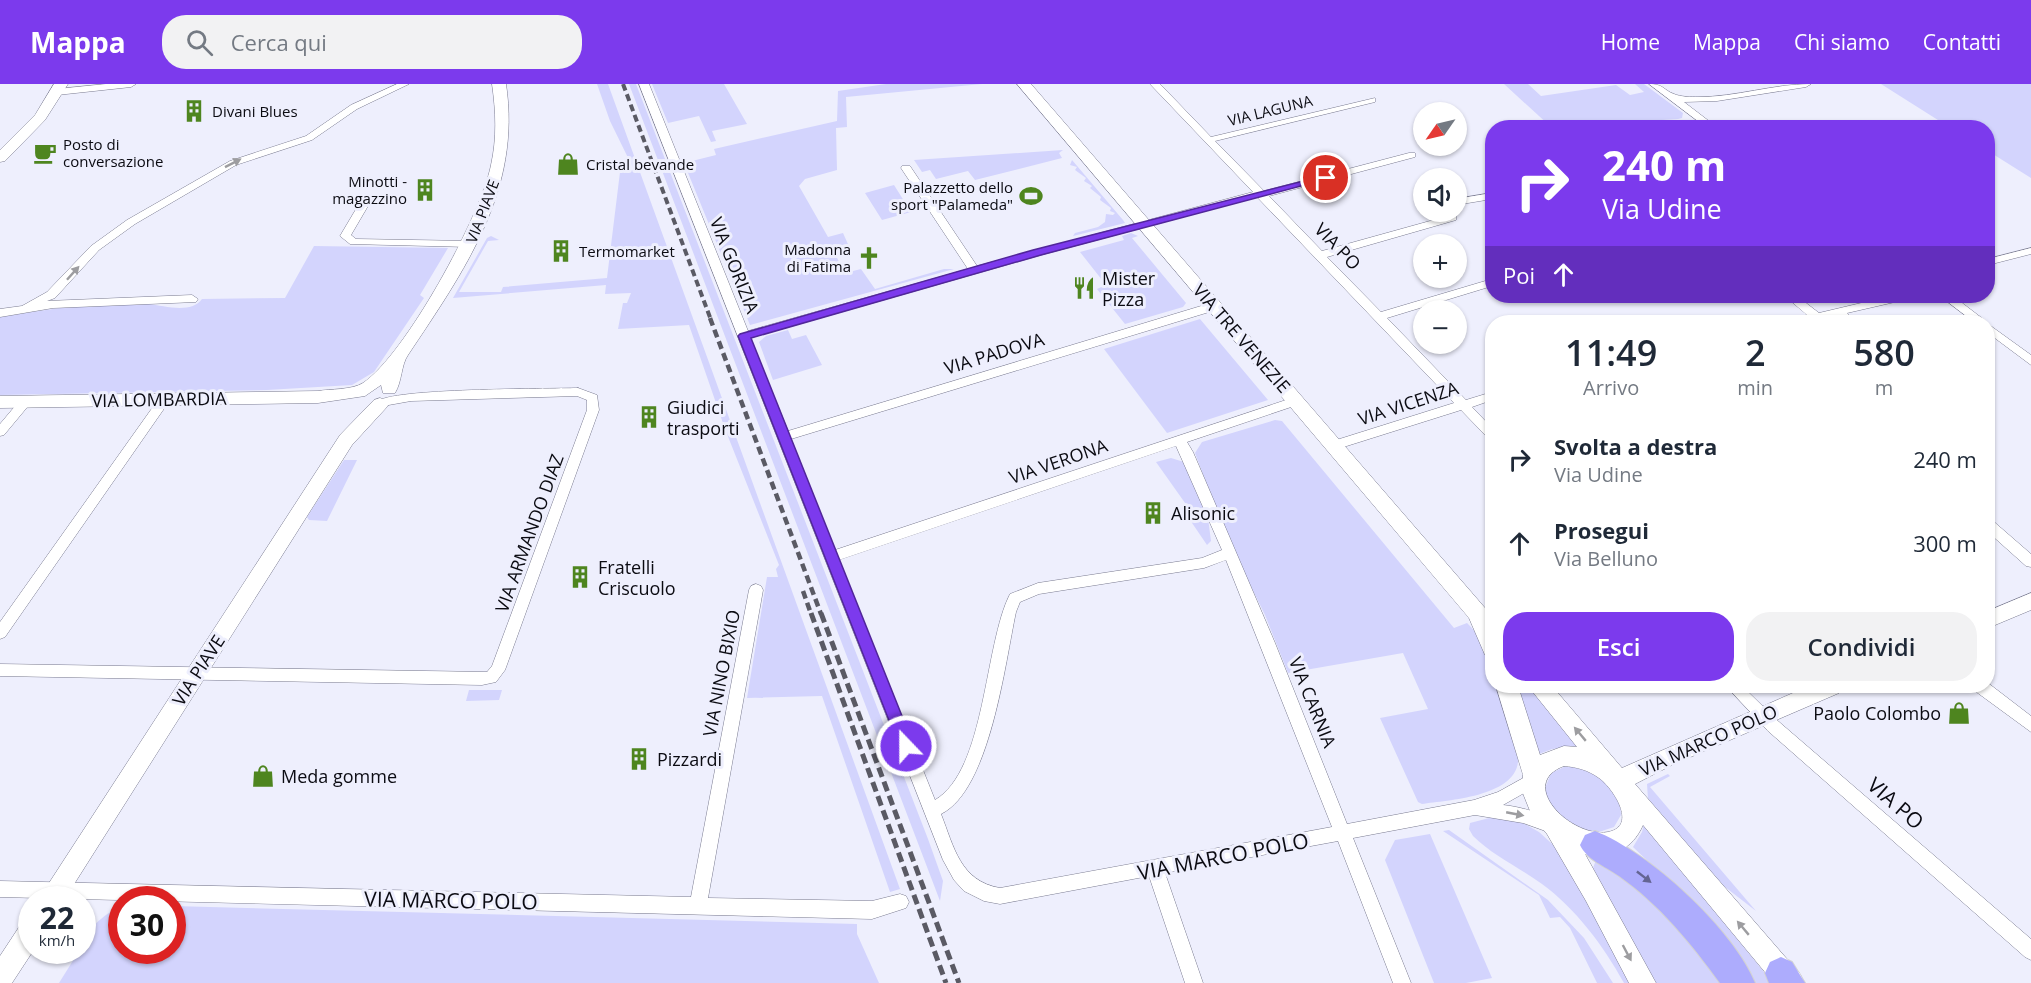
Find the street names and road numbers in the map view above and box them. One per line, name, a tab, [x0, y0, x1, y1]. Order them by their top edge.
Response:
street label: VIA LAGUNA	[1226, 90, 1315, 130]
street label: VIA PIAVE	[461, 176, 503, 246]
street label: VIA GORIZIA	[705, 213, 765, 317]
street label: VIA PO	[1310, 217, 1366, 275]
street label: VIA TRE VENEZIE	[1188, 278, 1296, 398]
street label: VIA PADOVA	[941, 326, 1047, 380]
street label: VIA VICENZA	[1355, 375, 1462, 431]
street label: VIA LOMBARDIA	[91, 386, 227, 412]
street label: VIA VERONA	[1006, 433, 1111, 489]
street label: VIA ARMANDO DIAZ	[489, 450, 569, 616]
street label: VIA NINO BIXIO	[697, 608, 745, 738]
street label: VIA PIAVE	[166, 630, 230, 710]
street label: VIA CARNIA	[1284, 653, 1342, 751]
street label: VIA MARCO POLO	[1635, 699, 1781, 781]
street label: VIA PO	[1862, 771, 1930, 835]
street label: VIA MARCO POLO	[1135, 826, 1311, 886]
street label: VIA MARCO POLO	[364, 884, 538, 916]

